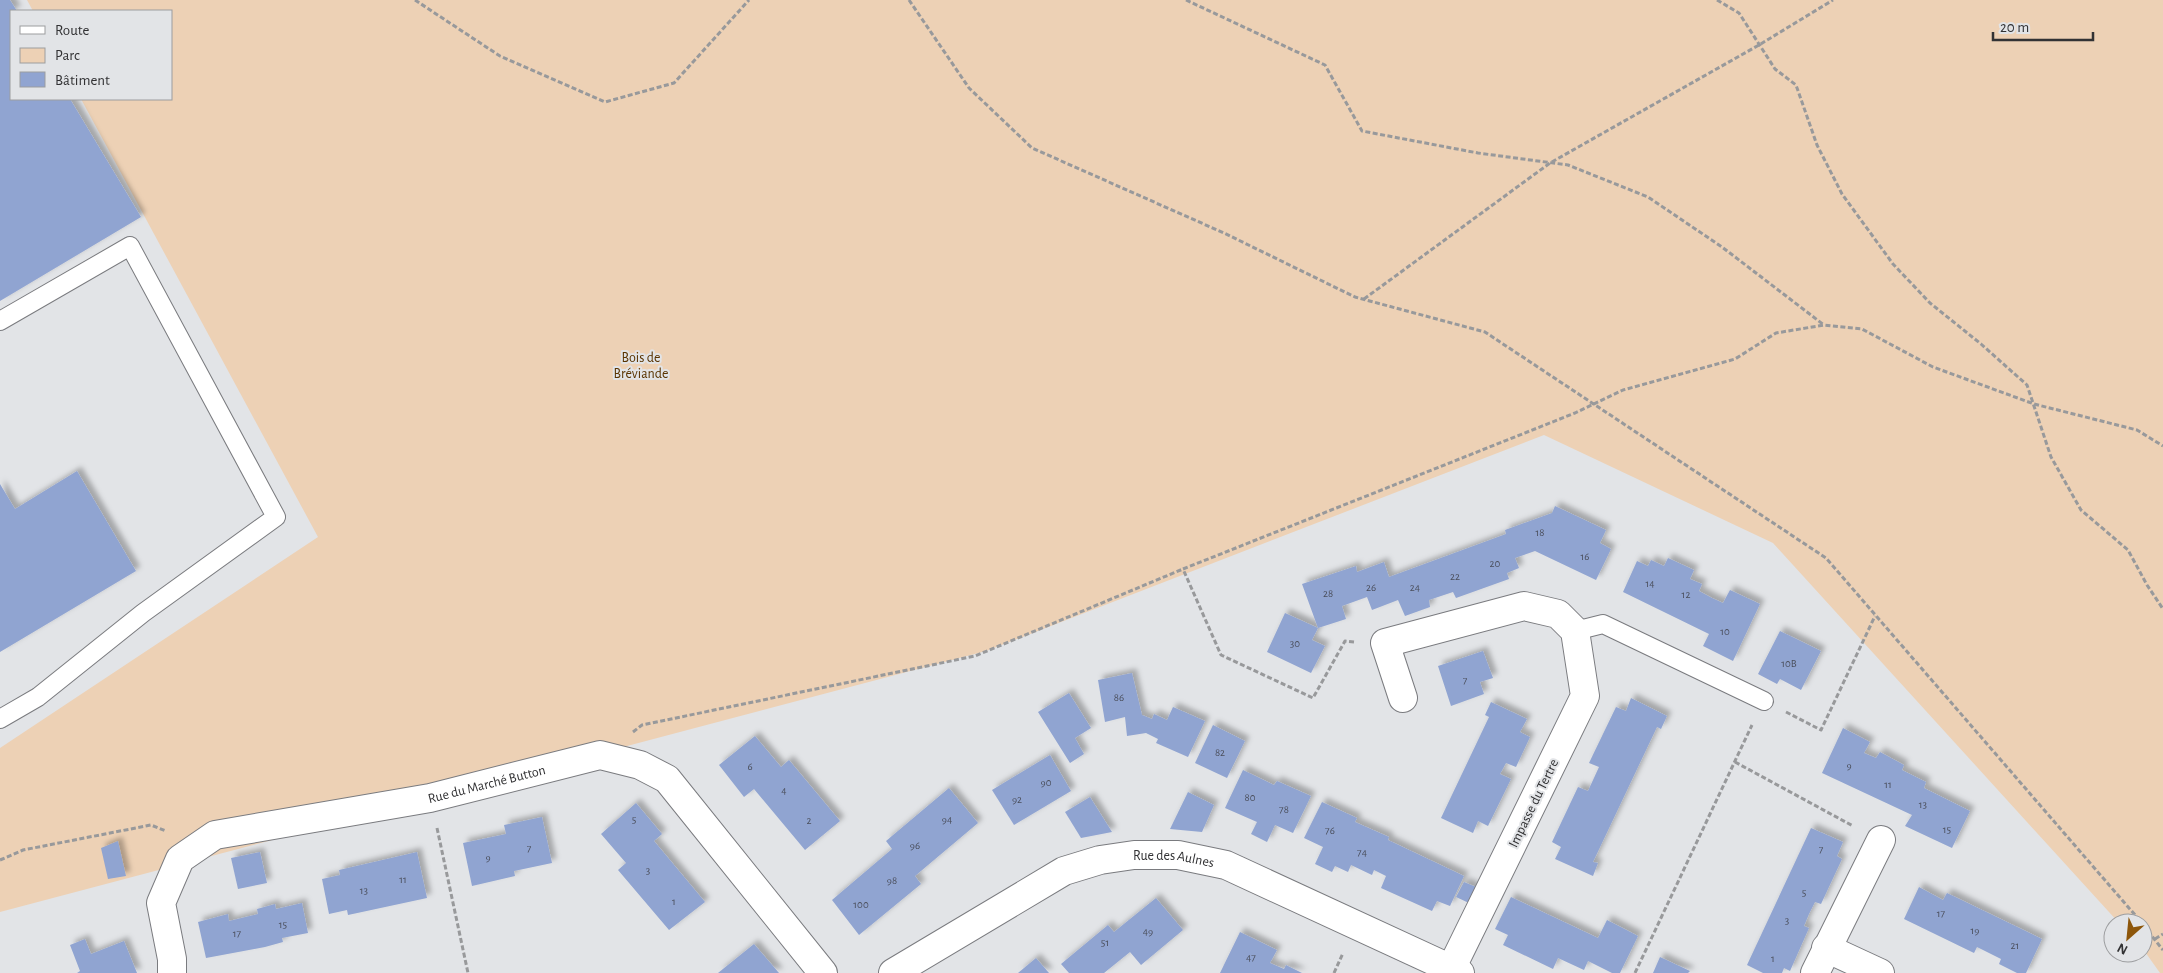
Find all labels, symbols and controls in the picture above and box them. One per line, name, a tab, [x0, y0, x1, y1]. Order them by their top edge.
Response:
legend	[10, 10, 172, 100]
scale bar	[1993, 10, 2093, 42]
text: 20 m	[2000, 20, 2029, 35]
text: Route	[55, 23, 89, 38]
text: Parc	[55, 48, 80, 63]
text: Bâtiment	[55, 73, 110, 88]
park label: Bois de Bréviande	[614, 351, 668, 381]
house number: 18	[1536, 527, 1545, 538]
house number: 16	[1581, 551, 1589, 562]
house number: 20	[1490, 558, 1501, 569]
house number: 22	[1450, 571, 1460, 582]
house number: 14	[1645, 578, 1655, 589]
house number: 26	[1366, 582, 1376, 593]
house number: 24	[1410, 582, 1420, 593]
house number: 28	[1323, 588, 1333, 599]
house number: 12	[1682, 589, 1690, 600]
house number: 10	[1720, 626, 1730, 637]
house number: 30	[1290, 638, 1300, 649]
house number: 10B	[1781, 658, 1797, 669]
house number: 7	[1463, 675, 1468, 686]
house number: 86	[1114, 692, 1124, 703]
house number: 82	[1215, 747, 1225, 758]
street label: Impasse du Tertre	[1506, 757, 1561, 850]
house number: 9	[1846, 760, 1852, 771]
house number: 6	[747, 761, 753, 772]
street label: Rue du Marché Button	[427, 763, 547, 806]
house number: 90	[1041, 777, 1052, 788]
house number: 11	[1884, 779, 1892, 790]
house number: 4	[781, 785, 787, 796]
house number: 80	[1244, 792, 1256, 803]
house number: 92	[1012, 794, 1022, 805]
house number: 13	[1919, 799, 1928, 810]
house number: 78	[1279, 804, 1289, 815]
house number: 5	[632, 814, 637, 825]
house number: 94	[942, 814, 952, 825]
house number: 2	[806, 815, 812, 826]
house number: 15	[1943, 824, 1952, 835]
house number: 76	[1325, 825, 1335, 836]
house number: 96	[910, 840, 920, 851]
house number: 7	[527, 843, 532, 854]
house number: 7	[1819, 844, 1824, 855]
house number: 74	[1357, 847, 1367, 858]
street label: Rue des Aulnes	[1133, 849, 1215, 870]
house number: 9	[485, 852, 491, 863]
house number: 3	[646, 865, 651, 876]
house number: 11	[399, 874, 407, 885]
house number: 98	[887, 875, 897, 886]
house number: 13	[360, 885, 369, 896]
house number: 5	[1802, 887, 1807, 898]
house number: 1	[672, 896, 676, 907]
house number: 100	[853, 899, 869, 910]
house number: 17	[1937, 908, 1946, 919]
north arrow	[2103, 913, 2153, 963]
house number: 3	[1785, 915, 1790, 926]
house number: 15	[279, 919, 288, 930]
house number: 19	[1971, 925, 1979, 936]
house number: 49	[1143, 926, 1153, 937]
house number: 17	[233, 928, 242, 939]
house number: 51	[1101, 937, 1109, 948]
house number: 21	[2011, 940, 2019, 951]
text: N	[2115, 940, 2130, 957]
house number: 47	[1246, 952, 1256, 963]
house number: 1	[1771, 953, 1775, 964]

